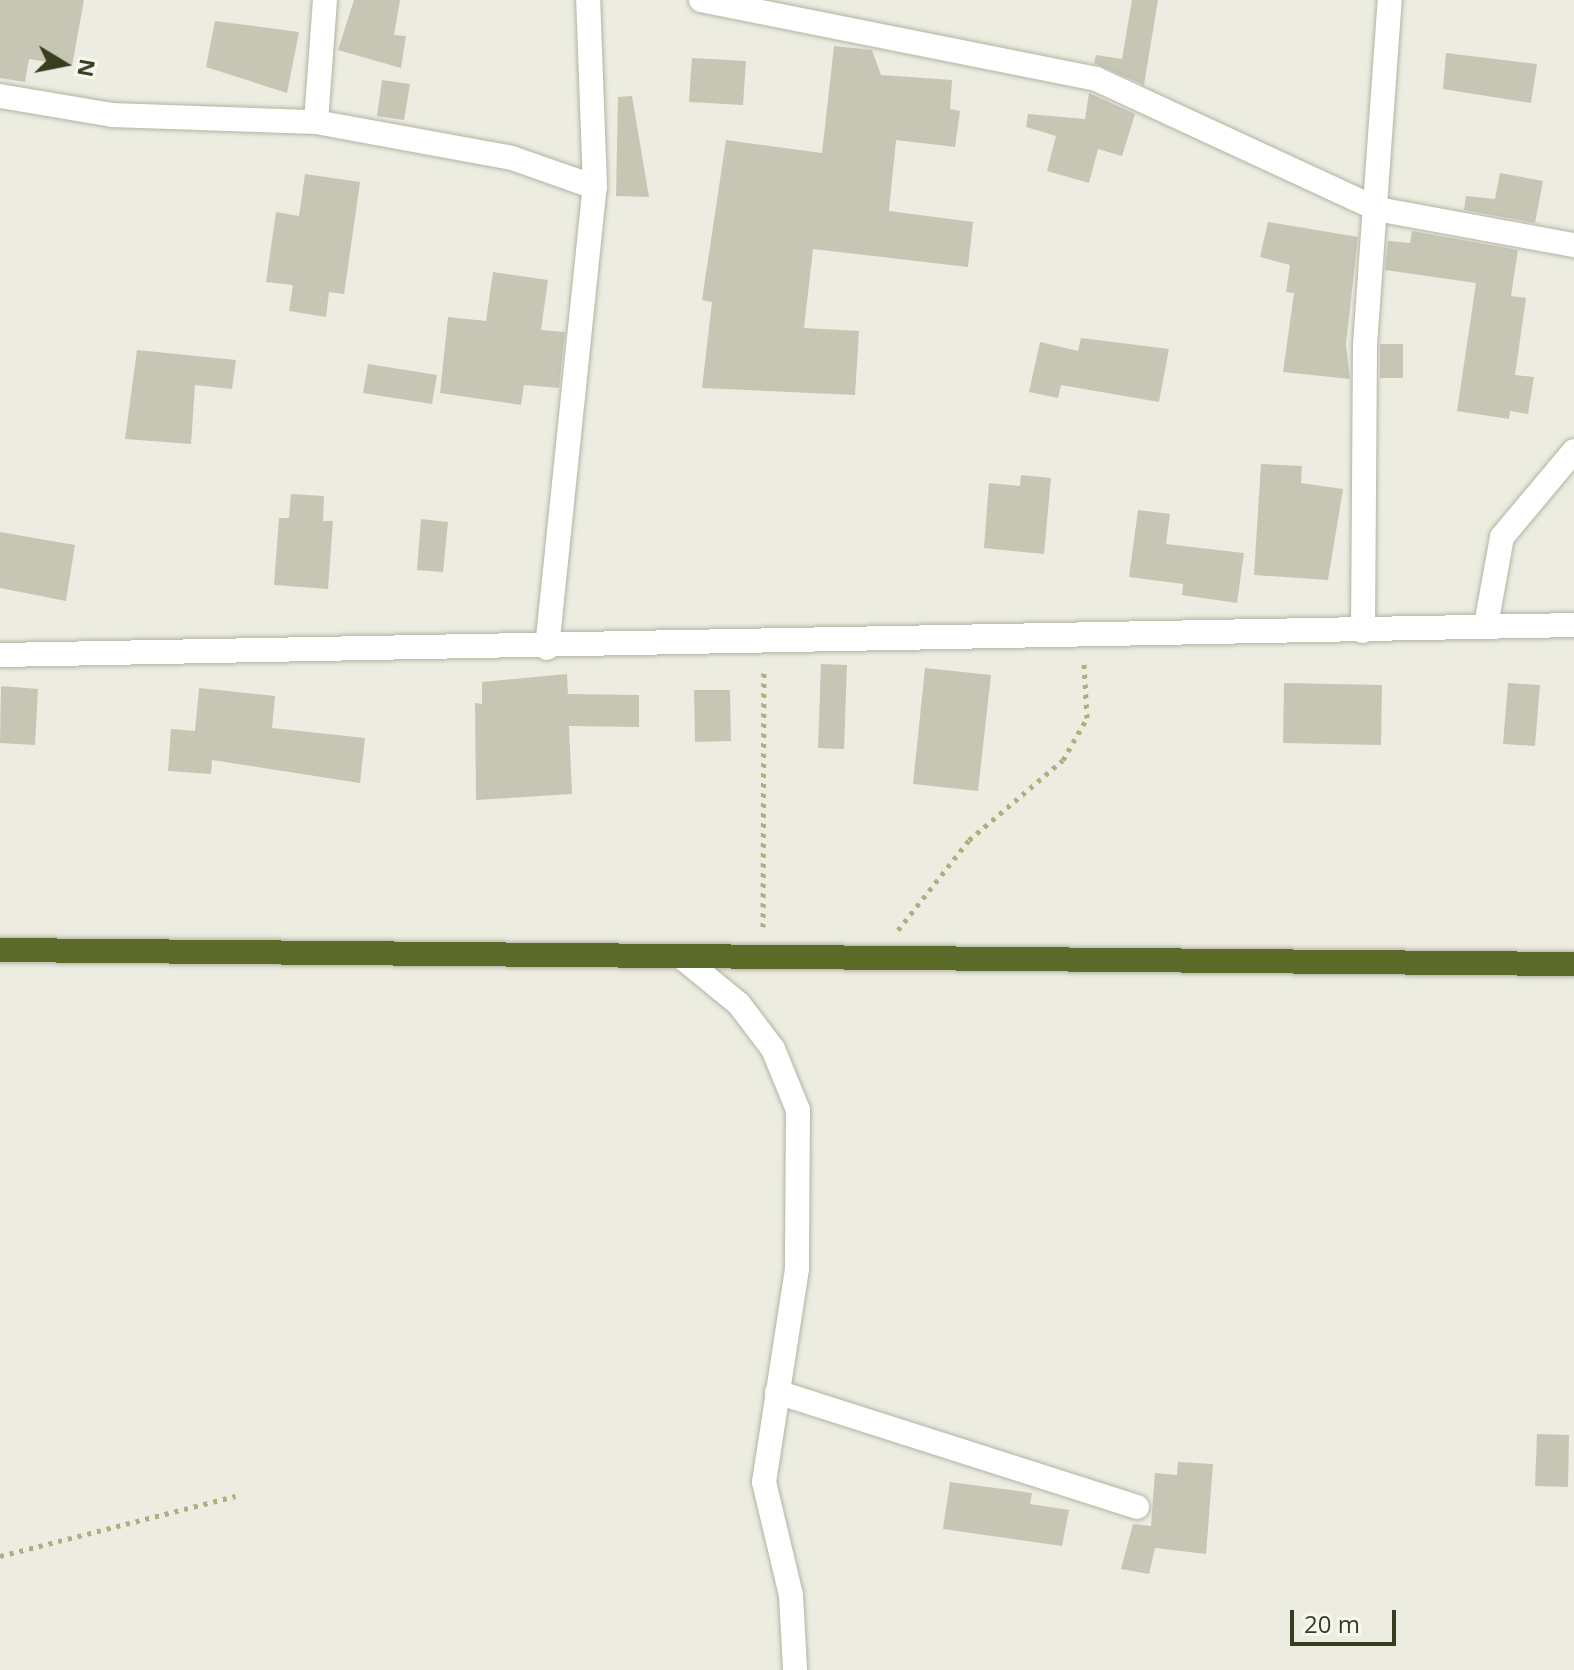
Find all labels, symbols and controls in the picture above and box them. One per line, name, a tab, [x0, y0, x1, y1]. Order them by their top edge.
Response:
north arrow	[24, 24, 104, 104]
text: N	[71, 57, 104, 80]
scale bar	[1294, 1594, 1400, 1644]
text: 20 m	[1304, 1607, 1360, 1640]

